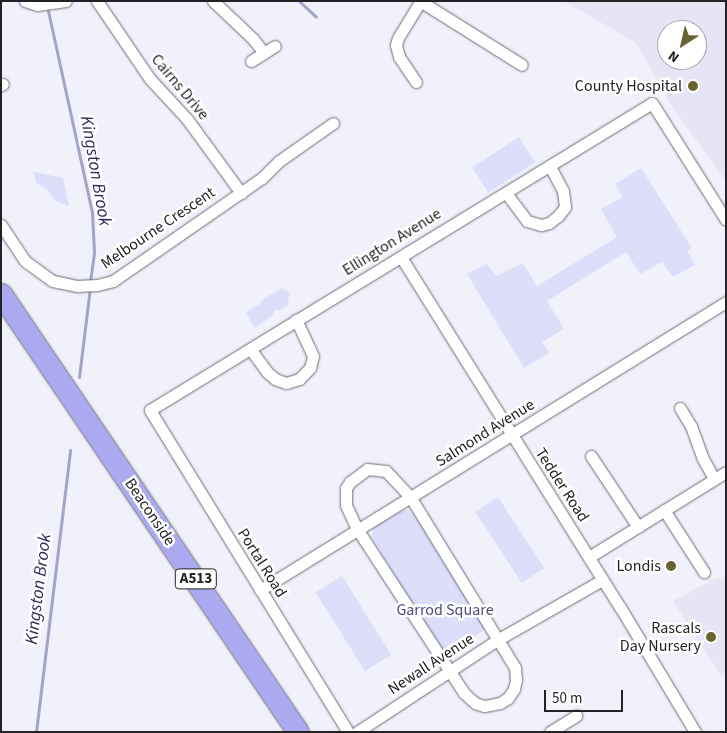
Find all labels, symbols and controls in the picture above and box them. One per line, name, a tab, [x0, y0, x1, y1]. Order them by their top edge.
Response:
north arrow	[657, 20, 707, 70]
text: N	[664, 46, 684, 67]
street label: Cairns Drive	[147, 50, 213, 124]
place label: County Hospital	[575, 76, 682, 96]
marker: County Hospital	[686, 79, 700, 93]
water label: Kingston Brook	[75, 114, 115, 228]
street label: Melbourne Crescent	[97, 183, 219, 273]
street label: Ellington Avenue	[339, 204, 445, 280]
street label: Salmond Avenue	[432, 395, 538, 471]
street label: Tedder Road	[531, 444, 593, 526]
street label: Beaconside	[121, 475, 179, 549]
street label: Portal Road	[233, 525, 291, 601]
water label: Kingston Brook	[21, 532, 57, 646]
place label: Londis	[616, 556, 661, 576]
marker: Londis	[665, 560, 677, 572]
road number: A513	[175, 566, 217, 592]
park label: Garrod Square	[396, 600, 494, 620]
place label: Rascals Day Nursery	[620, 618, 701, 656]
street label: Newall Avenue	[384, 629, 478, 699]
marker: Rascals Day Nursery	[705, 631, 717, 643]
scale bar	[547, 680, 626, 712]
text: 50 m	[552, 688, 582, 709]

